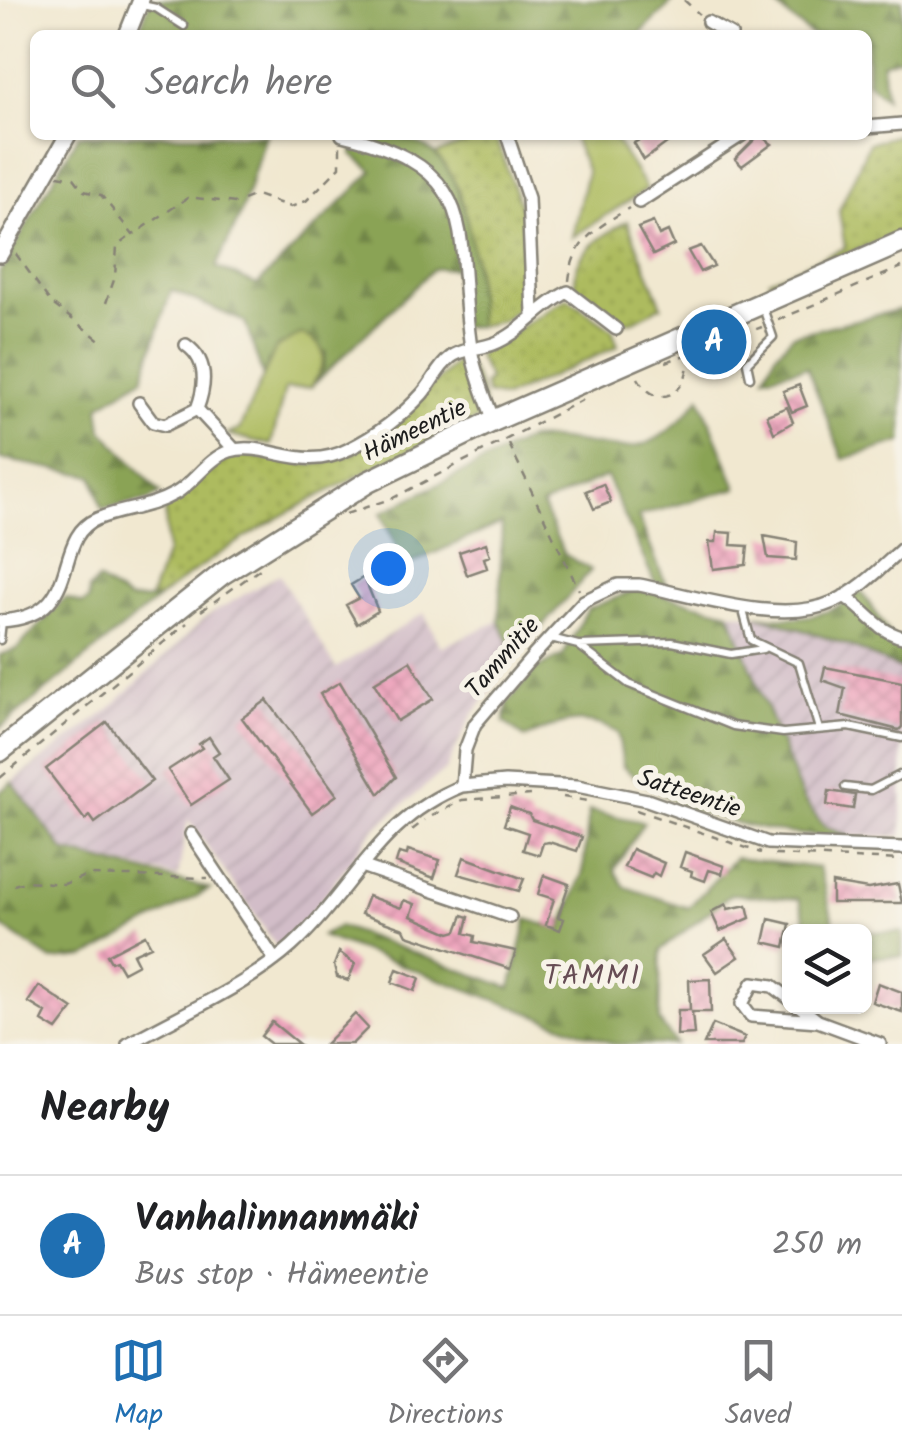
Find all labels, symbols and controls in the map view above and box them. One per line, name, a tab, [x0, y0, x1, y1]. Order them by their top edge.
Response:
search box	[30, 30, 872, 140]
text: Search here	[145, 55, 332, 115]
icon: search	[65, 58, 120, 113]
pin: A	[682, 304, 746, 380]
street label: Hämeentie	[356, 389, 474, 473]
your location	[363, 543, 414, 594]
street label: Tammitie	[456, 608, 550, 708]
street label: Satteentie	[632, 758, 746, 830]
map controls	[782, 924, 872, 1014]
button: layers	[782, 924, 872, 1014]
district label: TAMMI	[544, 954, 642, 999]
text: Nearby	[40, 1076, 169, 1143]
text: Vanhalinnanmäki	[135, 1190, 418, 1250]
text: A	[62, 1220, 83, 1271]
text: 250 m	[772, 1220, 862, 1271]
text: Bus stop · Hämeentie	[135, 1250, 429, 1301]
tab: Map	[111, 1333, 166, 1438]
tab: Directions	[387, 1333, 503, 1438]
tab: Saved	[725, 1333, 791, 1438]

